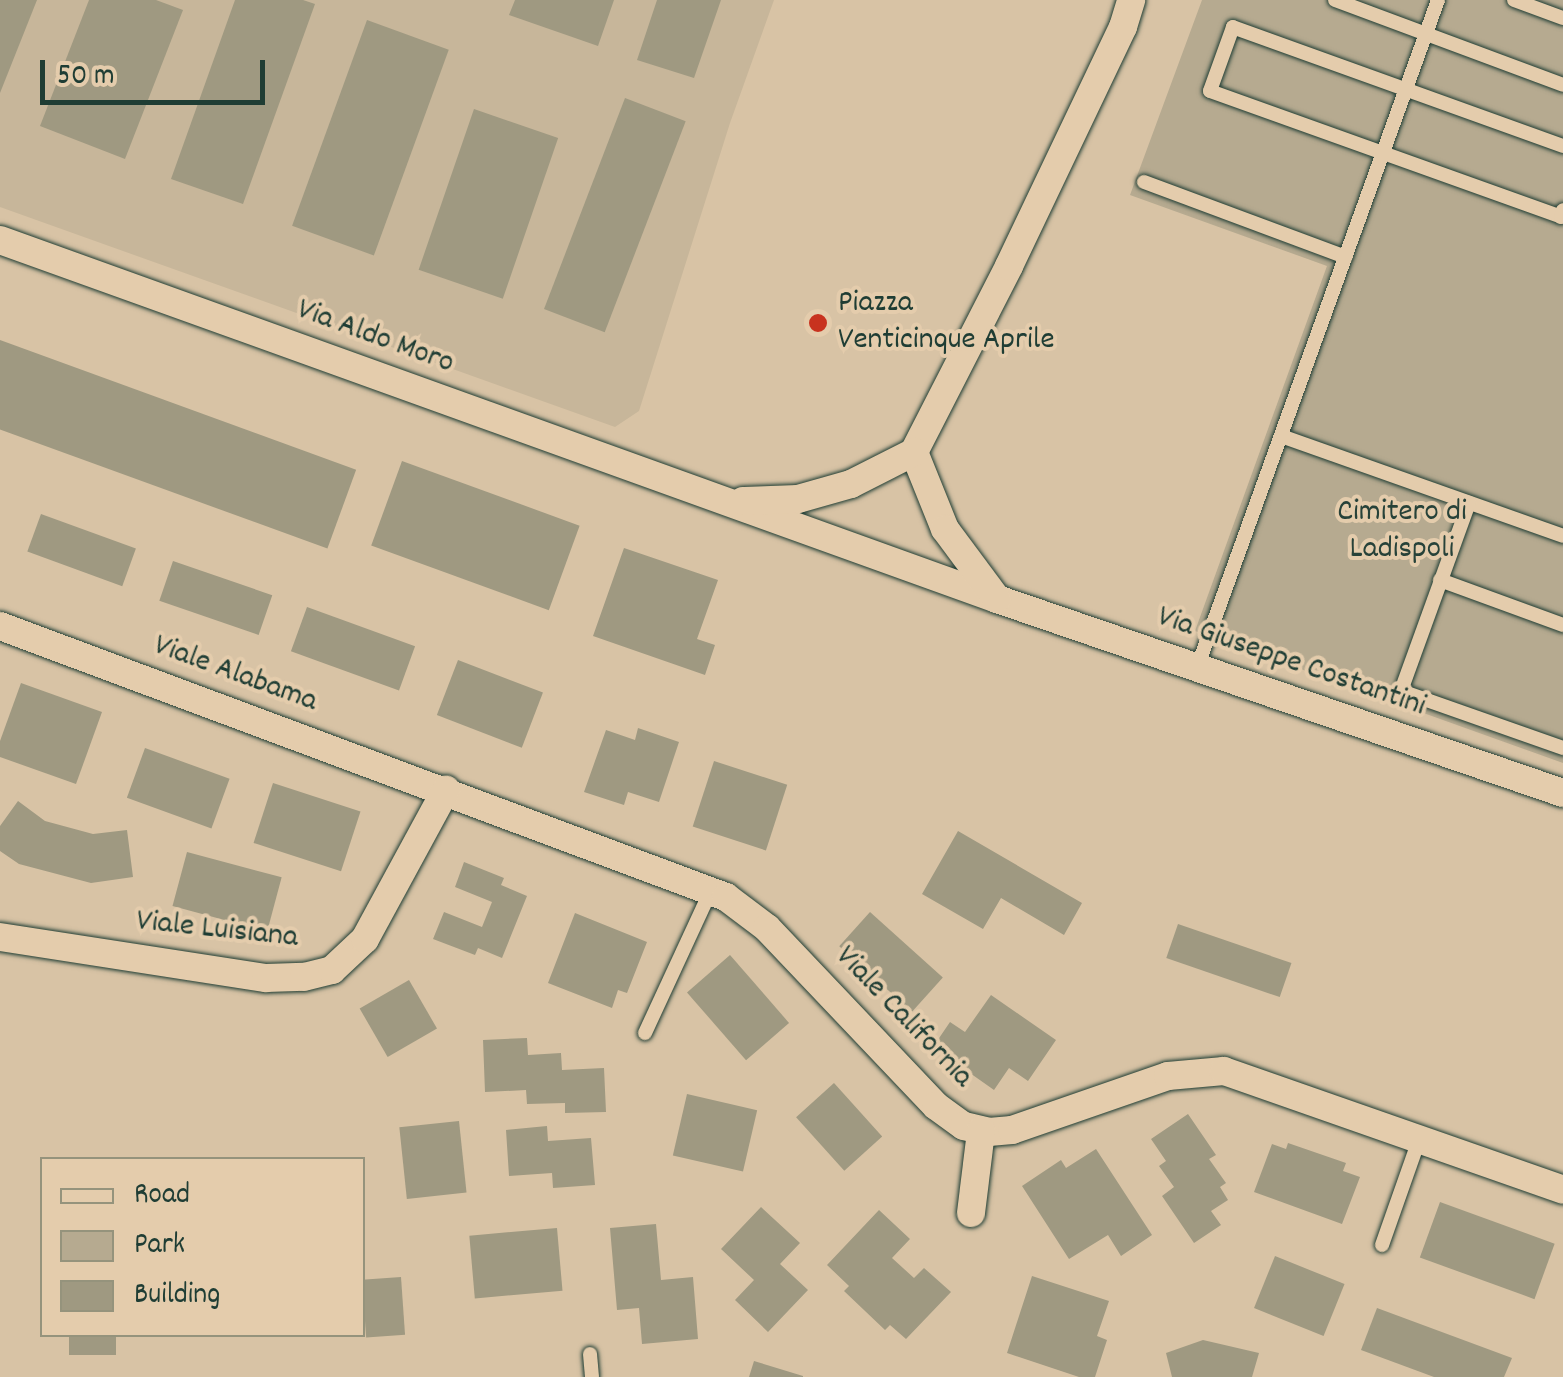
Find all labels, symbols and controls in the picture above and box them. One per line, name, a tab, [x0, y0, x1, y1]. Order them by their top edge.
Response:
scale bar	[45, 40, 270, 102]
text: 50 m	[57, 56, 115, 99]
place label: Piazza Venticinque Aprile	[838, 286, 1055, 361]
street label: Via Aldo Moro	[291, 292, 459, 384]
marker: Piazza Venticinque Aprile	[807, 312, 829, 334]
park label: Cimitero di Ladispoli	[1337, 495, 1467, 570]
street label: Via Giuseppe Costantini	[1152, 599, 1430, 727]
street label: Viale Alabama	[148, 628, 322, 722]
street label: Viale Luisiana	[134, 903, 300, 959]
street label: Viale California	[826, 939, 980, 1097]
legend	[40, 1157, 365, 1337]
text: Road	[134, 1175, 190, 1218]
text: Park	[134, 1225, 185, 1268]
text: Building	[134, 1275, 220, 1318]

